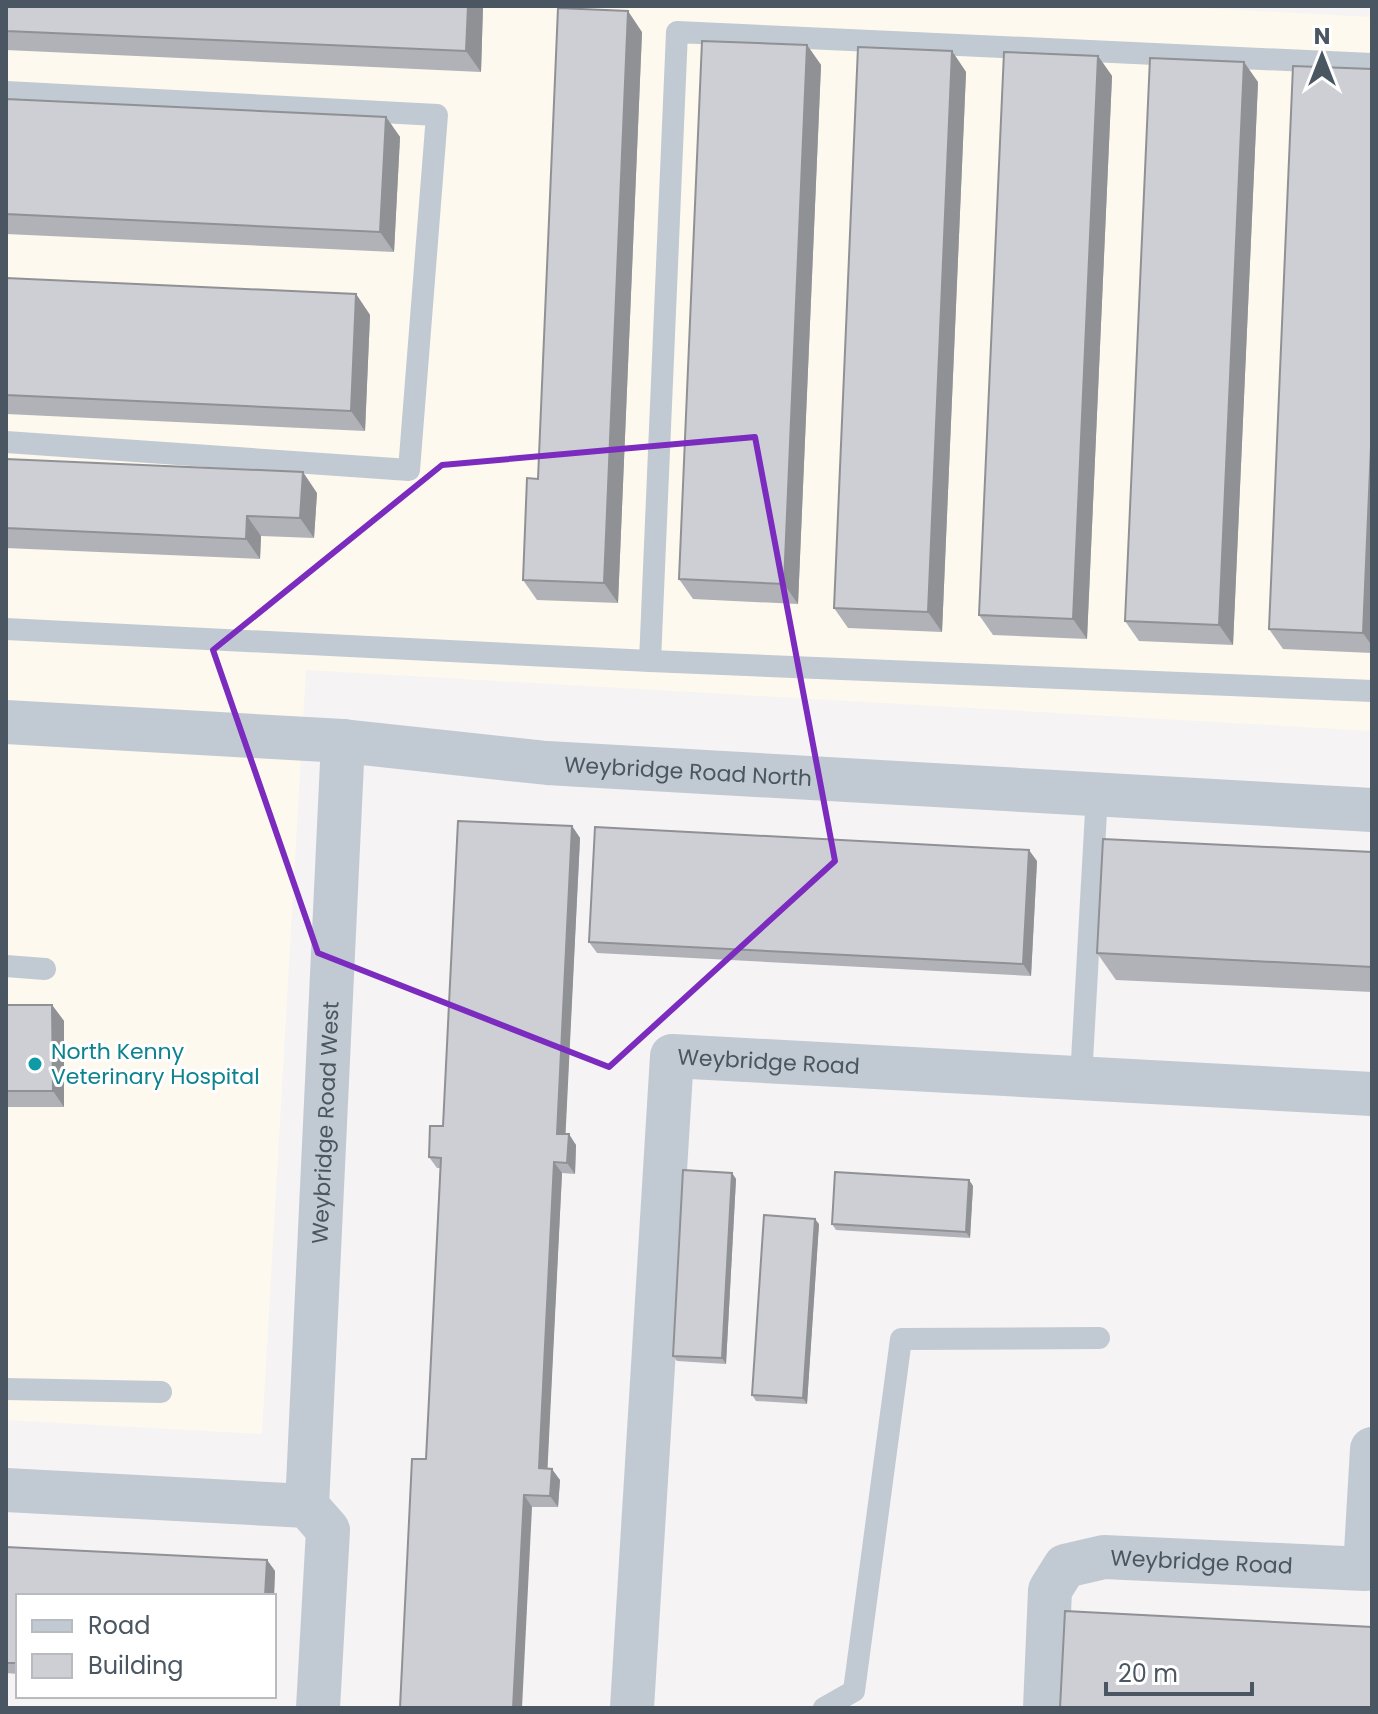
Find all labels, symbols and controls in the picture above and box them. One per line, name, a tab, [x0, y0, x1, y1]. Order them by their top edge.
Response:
north arrow	[1282, 16, 1362, 96]
text: N	[1314, 21, 1330, 52]
street label: Weybridge Road North	[563, 748, 813, 794]
street label: Weybridge Road West	[304, 1000, 346, 1245]
place label: North Kenny Veterinary Hospital	[51, 1036, 260, 1092]
street label: Weybridge Road	[677, 1041, 861, 1082]
marker: North Kenny Veterinary Hospital	[26, 1055, 44, 1073]
street label: Weybridge Road	[1110, 1542, 1293, 1581]
legend	[16, 1594, 276, 1698]
text: Road	[88, 1609, 150, 1642]
scale bar	[1106, 1646, 1252, 1696]
text: Building	[88, 1649, 184, 1682]
text: 20 m	[1118, 1657, 1178, 1690]

